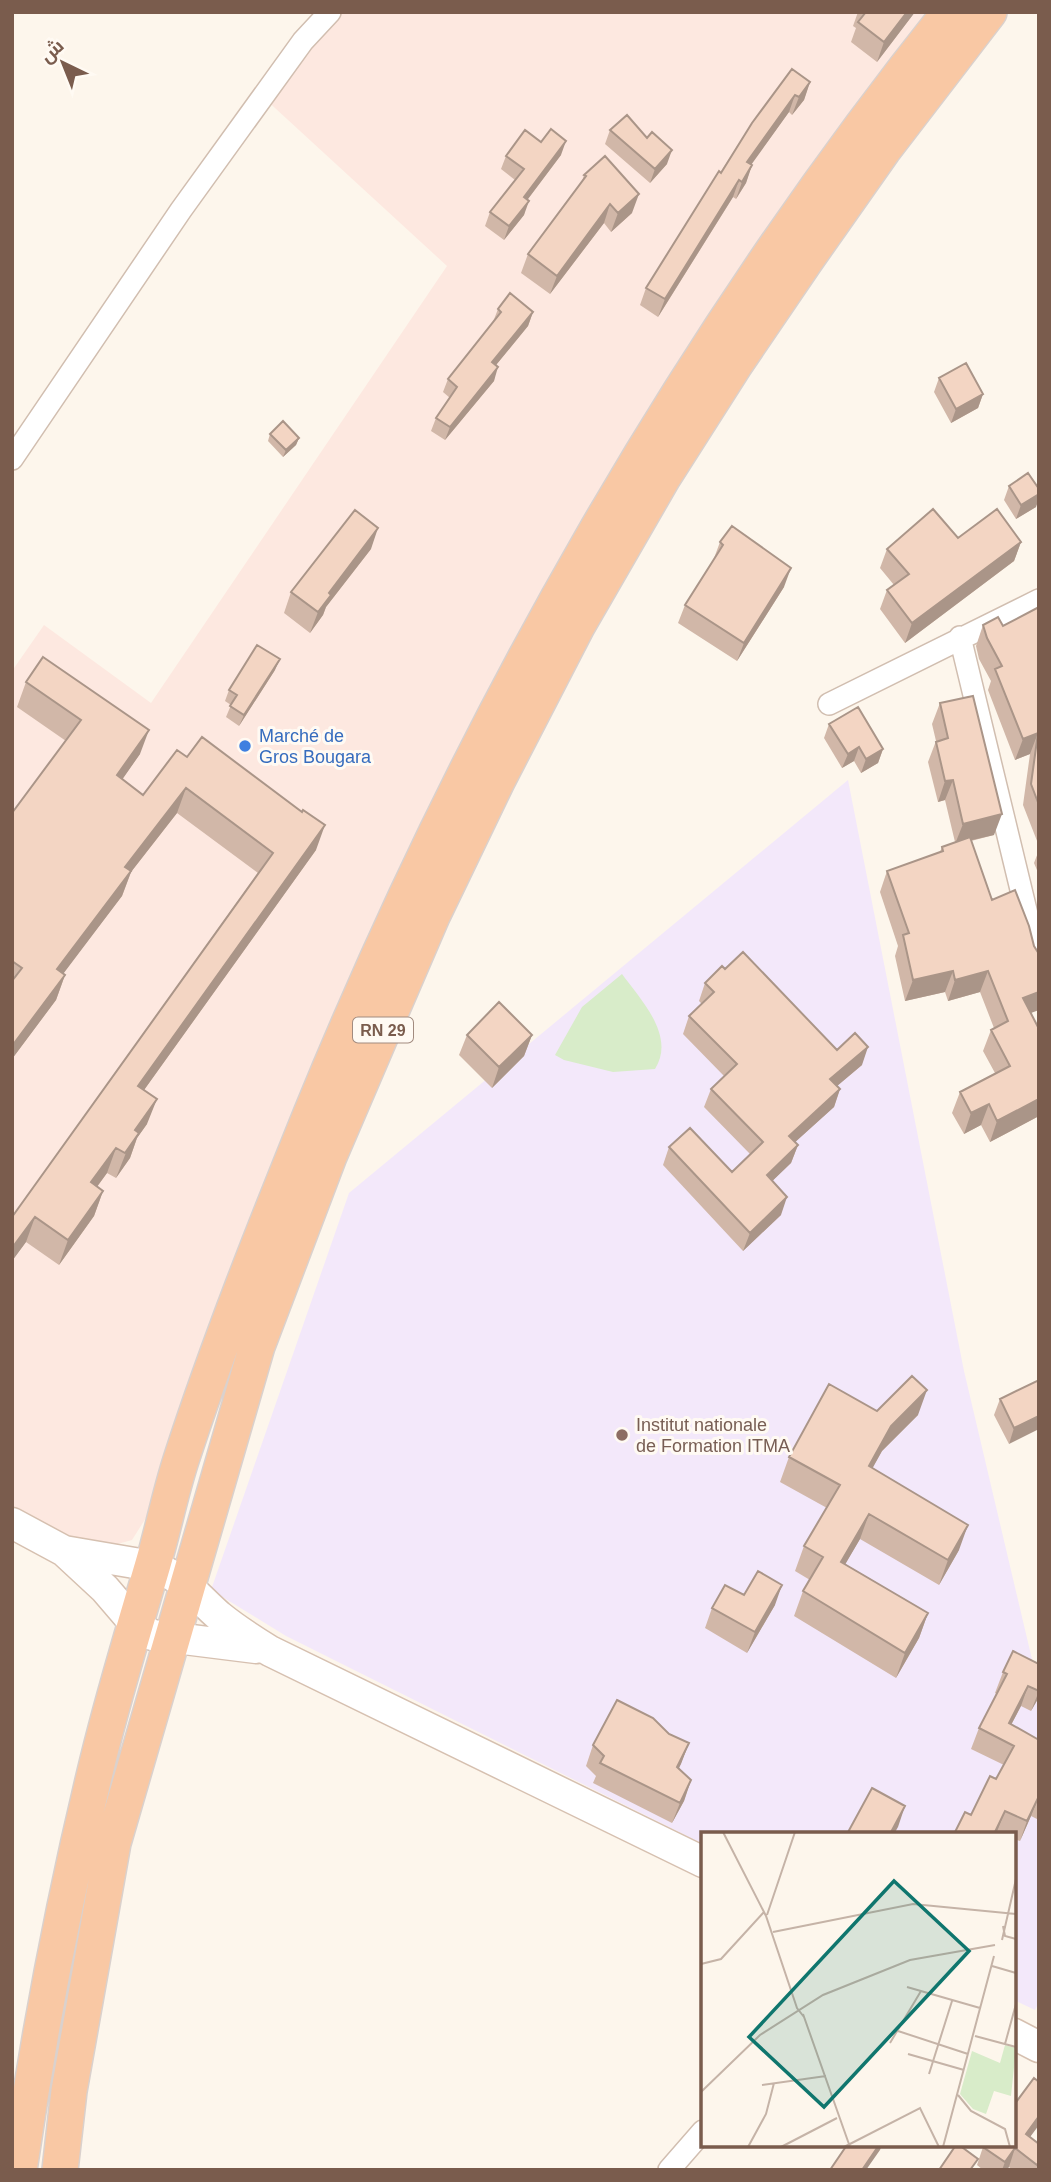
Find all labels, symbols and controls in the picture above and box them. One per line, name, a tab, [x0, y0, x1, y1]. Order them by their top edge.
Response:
north arrow	[28, 28, 98, 98]
text: ش	[36, 35, 69, 68]
place label: Marché de Gros Bougara	[259, 726, 372, 767]
marker: Marché de Gros Bougara	[237, 738, 253, 754]
road number: RN 29	[353, 1018, 413, 1042]
place label: Institut nationale de Formation ITMA	[636, 1415, 790, 1456]
marker: Institut nationale de Formation ITMA	[614, 1427, 630, 1443]
inset map	[701, 1832, 1016, 2147]

